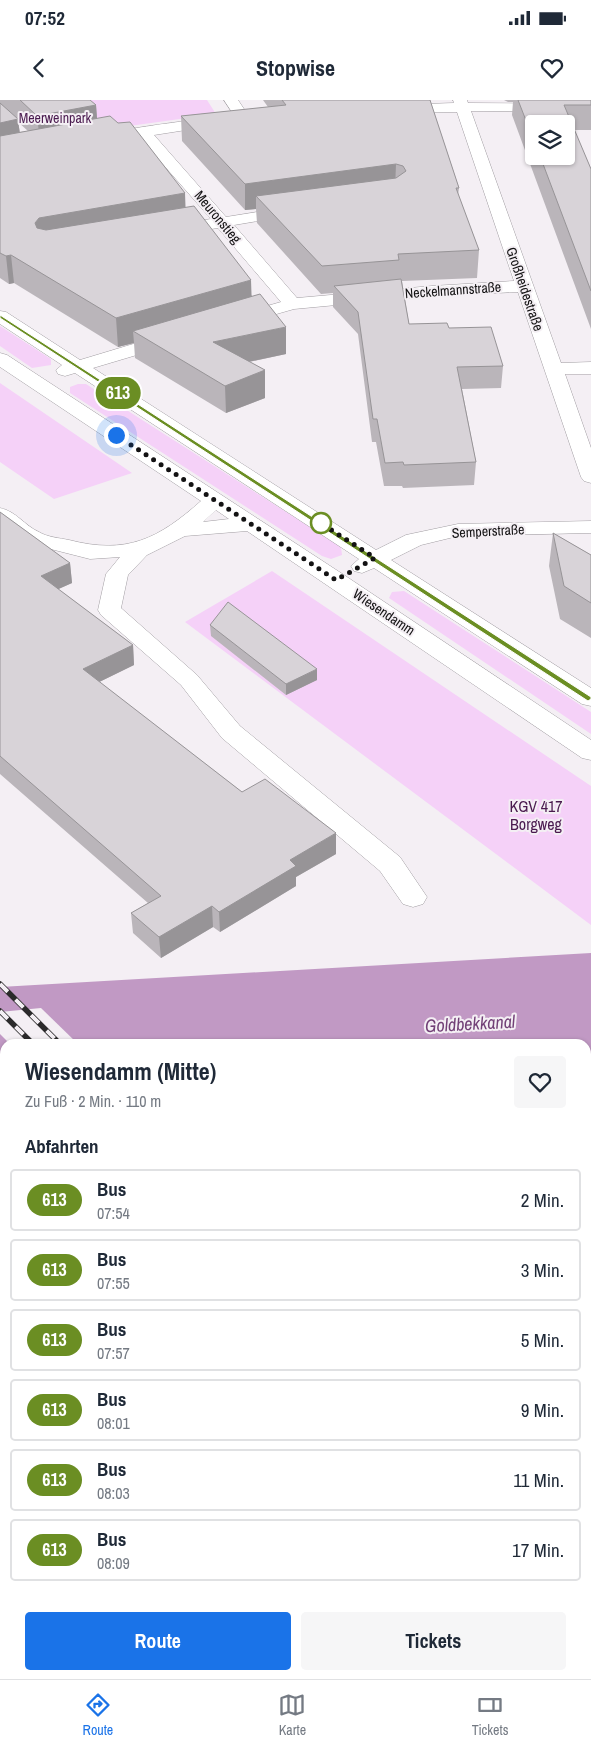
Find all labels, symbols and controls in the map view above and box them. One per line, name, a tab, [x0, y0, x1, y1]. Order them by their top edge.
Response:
text: 07:52	[25, 5, 65, 31]
text: Stopwise	[256, 53, 335, 83]
icon: back	[25, 54, 53, 82]
icon: heart	[538, 54, 566, 82]
park label: Meerweinpark	[19, 109, 92, 127]
map controls	[525, 115, 575, 165]
button: layers	[525, 115, 575, 165]
street label: Meuronstieg	[191, 187, 246, 248]
street label: Großheidestraße	[502, 245, 548, 333]
street label: Neckelmannstraße	[404, 278, 502, 302]
line badge: 613	[89, 377, 147, 409]
text: 613	[106, 380, 130, 405]
your location	[104, 423, 129, 448]
unlabelled marker	[310, 512, 332, 534]
street label: Semperstraße	[451, 520, 525, 542]
street label: Wiesendamm	[350, 585, 418, 639]
park label: KGV 417 Borgweg	[509, 795, 563, 835]
water label: Goldbekkanal	[424, 1009, 516, 1038]
text: Wiesendamm (Mitte)	[25, 1055, 216, 1087]
button: heart	[514, 1056, 566, 1108]
text: Zu Fuß · 2 Min. · 110 m	[25, 1090, 161, 1112]
text: Abfahrten	[25, 1133, 99, 1159]
text: Bus	[97, 1176, 126, 1202]
text: 613	[42, 1187, 67, 1212]
text: 2 Min.	[521, 1187, 564, 1213]
text: 07:54	[97, 1202, 130, 1224]
text: Bus	[97, 1246, 126, 1272]
text: 613	[42, 1257, 67, 1282]
text: 3 Min.	[521, 1257, 564, 1283]
text: 07:55	[97, 1272, 130, 1294]
text: Bus	[97, 1316, 126, 1342]
text: 613	[42, 1327, 67, 1352]
text: 5 Min.	[521, 1327, 564, 1353]
text: 07:57	[97, 1342, 130, 1364]
text: Bus	[97, 1386, 126, 1412]
text: 613	[42, 1397, 67, 1422]
text: 9 Min.	[521, 1397, 564, 1423]
text: 08:01	[97, 1412, 130, 1434]
text: Bus	[97, 1456, 126, 1482]
text: 613	[42, 1467, 67, 1492]
text: 11 Min.	[513, 1467, 564, 1493]
text: 08:03	[97, 1482, 130, 1504]
text: Bus	[97, 1526, 126, 1552]
text: 613	[42, 1537, 67, 1562]
text: 17 Min.	[512, 1537, 564, 1563]
text: 08:09	[97, 1552, 130, 1574]
button: Route	[25, 1612, 291, 1670]
button: Tickets	[301, 1612, 566, 1670]
tab: Route	[83, 1691, 113, 1739]
tab: Karte	[278, 1691, 306, 1739]
tab: Tickets	[472, 1691, 508, 1739]

